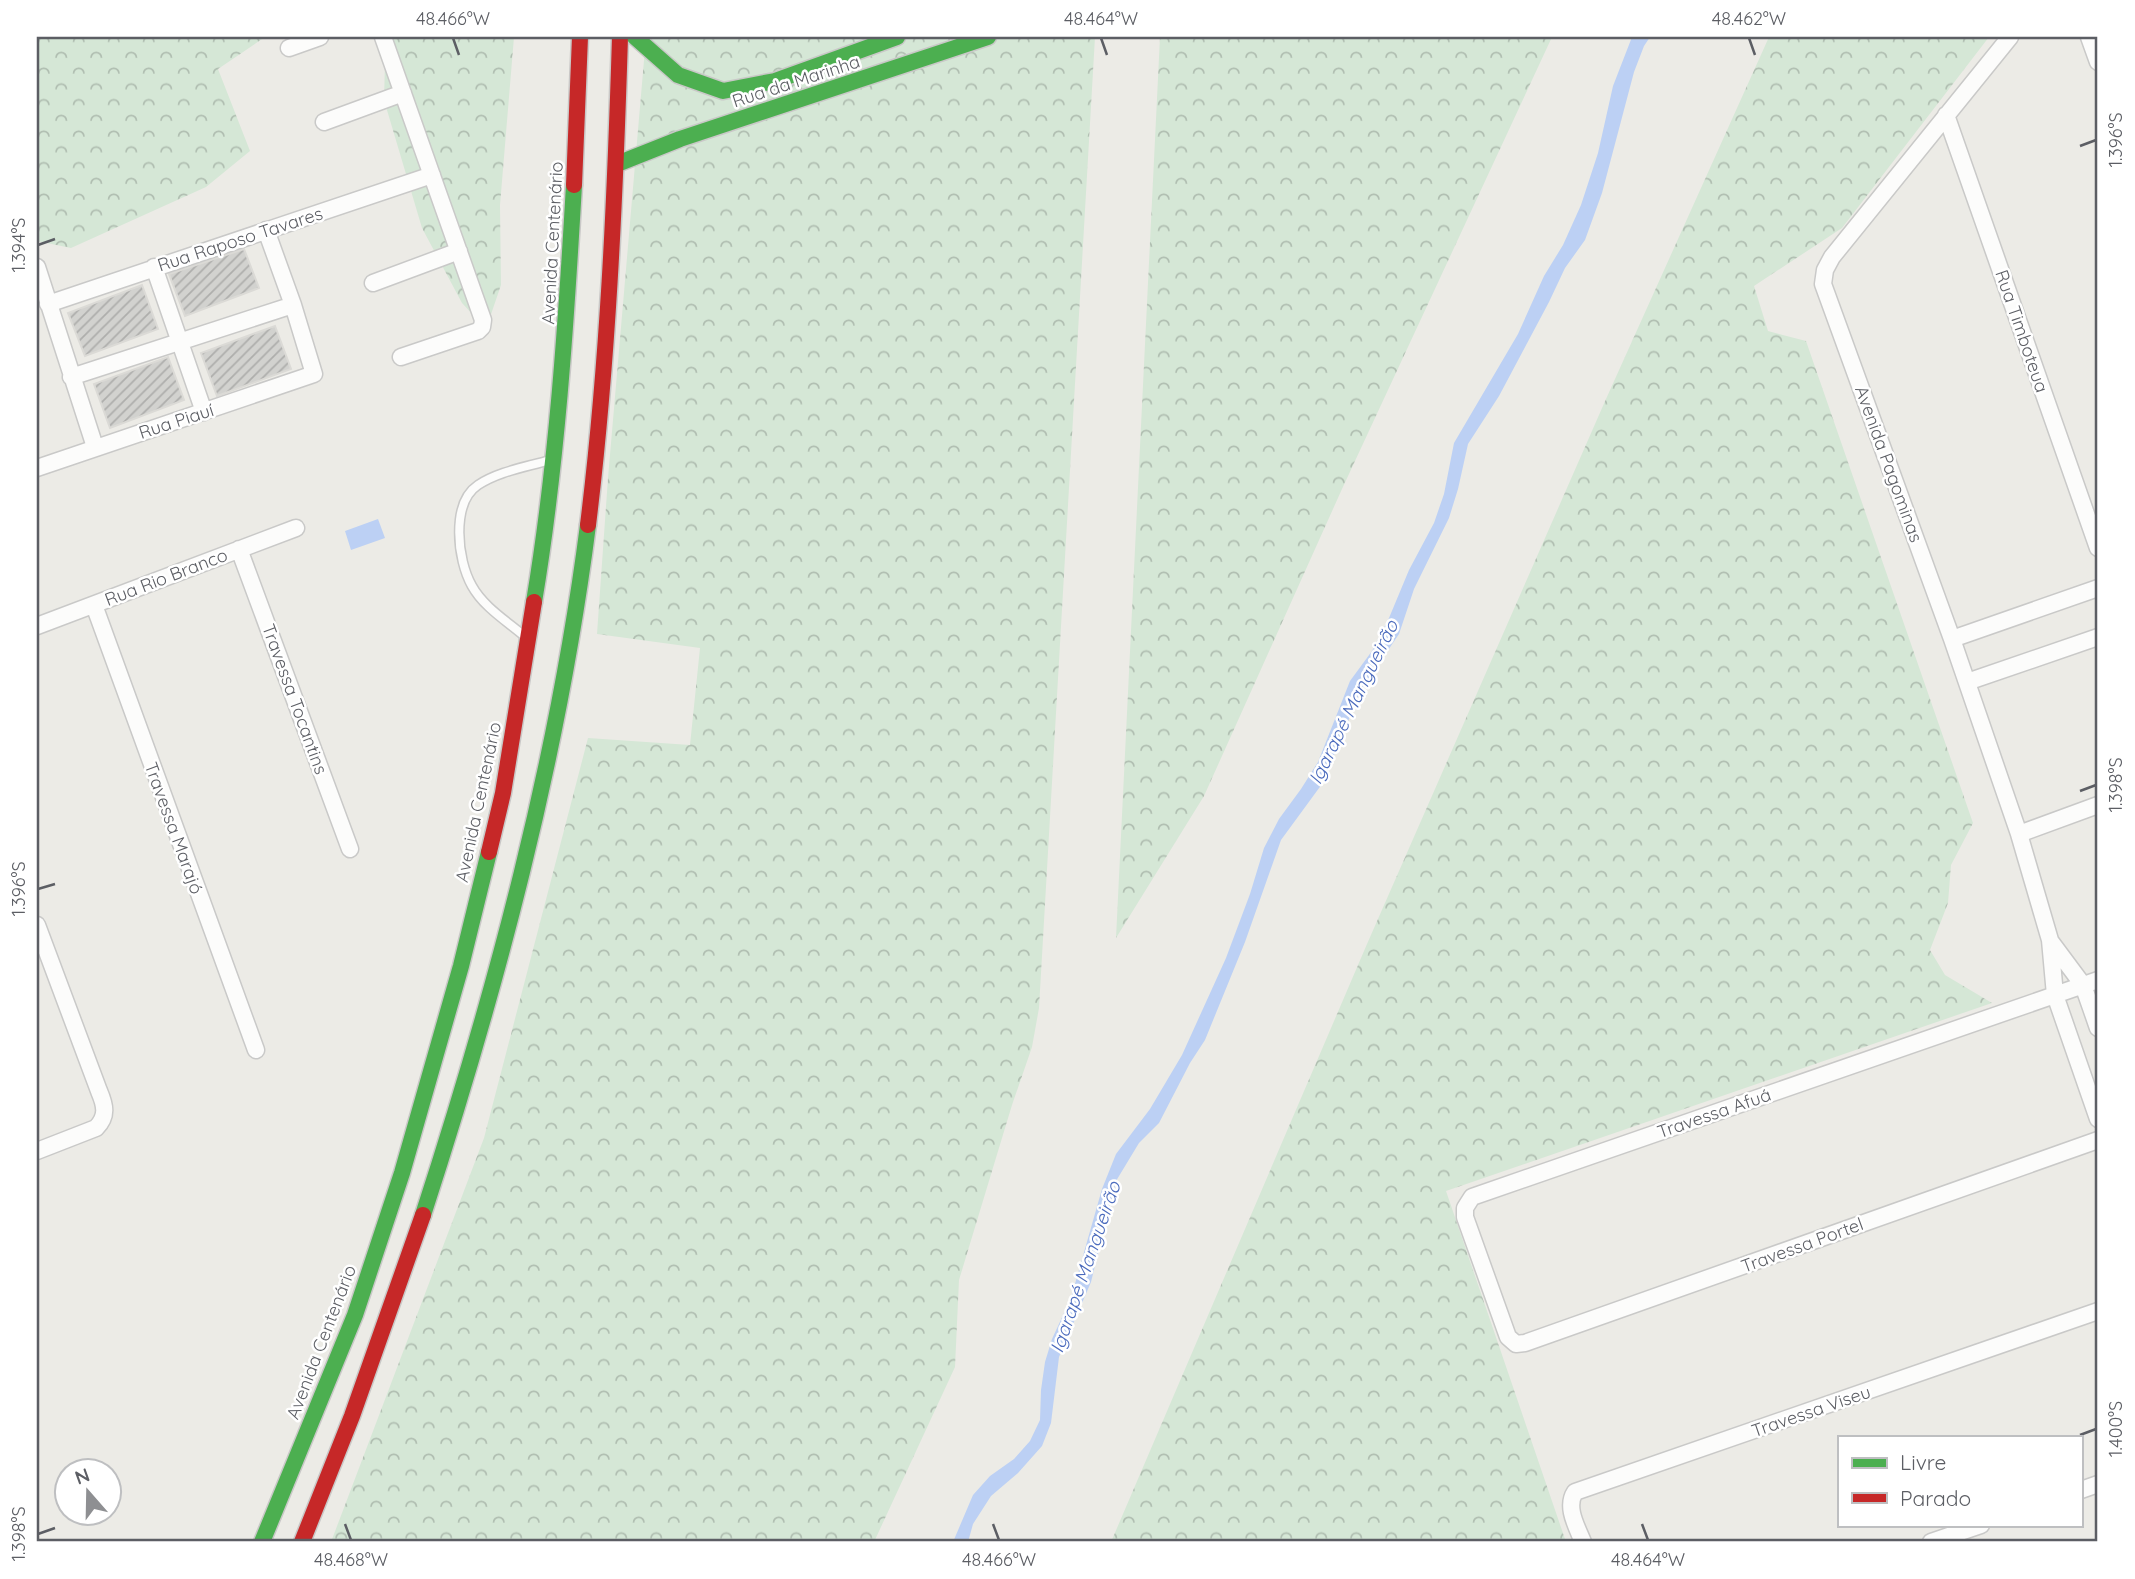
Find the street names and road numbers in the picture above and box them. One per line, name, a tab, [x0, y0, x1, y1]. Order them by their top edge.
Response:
street label: Rua da Marinha	[729, 50, 863, 112]
street label: Avenida Centenário	[536, 161, 568, 325]
street label: Rua Raposo Tavares	[155, 201, 325, 277]
street label: Rua Timboteua	[1990, 267, 2054, 395]
street label: Avenida Pagominas	[1850, 383, 1928, 545]
street label: Rua Piauí	[136, 398, 216, 444]
street label: Rua Rio Branco	[101, 543, 231, 611]
street label: Travessa Tocantins	[257, 621, 333, 777]
street label: Avenida Centenário	[450, 720, 506, 884]
street label: Travessa Marajó	[139, 759, 209, 897]
street label: Travessa Afuá	[1654, 1083, 1774, 1143]
street label: Travessa Portel	[1738, 1212, 1866, 1278]
street label: Avenida Centenário	[281, 1262, 361, 1422]
street label: Travessa Viseu	[1748, 1380, 1874, 1442]

